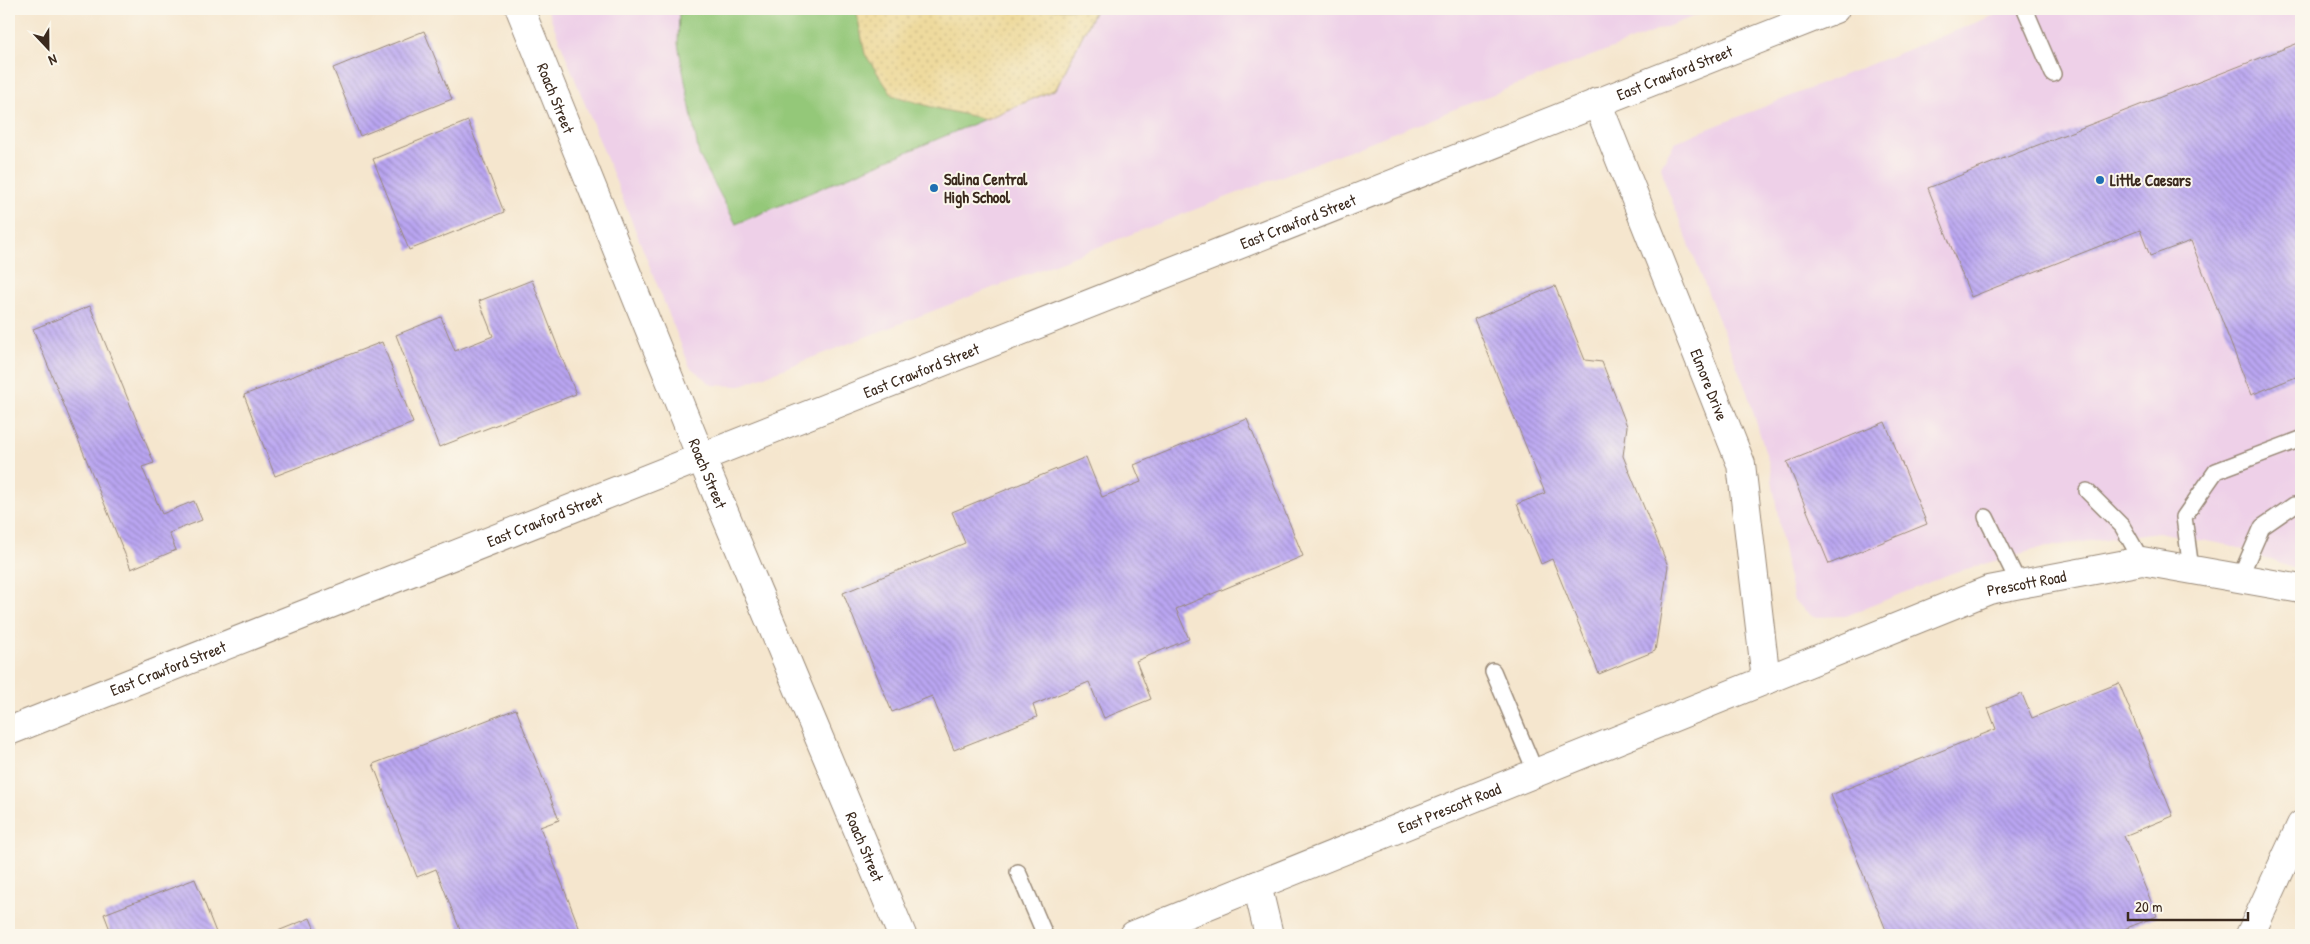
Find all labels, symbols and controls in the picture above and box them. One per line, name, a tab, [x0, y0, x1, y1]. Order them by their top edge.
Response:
north arrow	[22, 22, 72, 72]
street label: East Crawford Street	[1613, 39, 1736, 105]
text: N	[46, 50, 60, 71]
street label: Roach Street	[532, 60, 580, 137]
place label: Salina Central High School	[944, 168, 1028, 209]
place label: Little Caesars	[2110, 169, 2192, 191]
marker: Little Caesars	[2094, 174, 2106, 186]
marker: Salina Central High School	[928, 182, 940, 194]
street label: East Crawford Street	[1237, 188, 1360, 254]
street label: East Crawford Street	[860, 337, 983, 403]
street label: Elmore Drive	[1685, 346, 1734, 424]
street label: Roach Street	[684, 435, 733, 512]
street label: East Crawford Street	[483, 486, 606, 552]
street label: Prescott Road	[1985, 565, 2068, 601]
street label: East Crawford Street	[107, 635, 230, 701]
street label: East Prescott Road	[1395, 777, 1504, 838]
street label: Roach Street	[840, 808, 890, 886]
scale bar	[2128, 889, 2248, 921]
text: 20 m	[2135, 896, 2162, 917]

